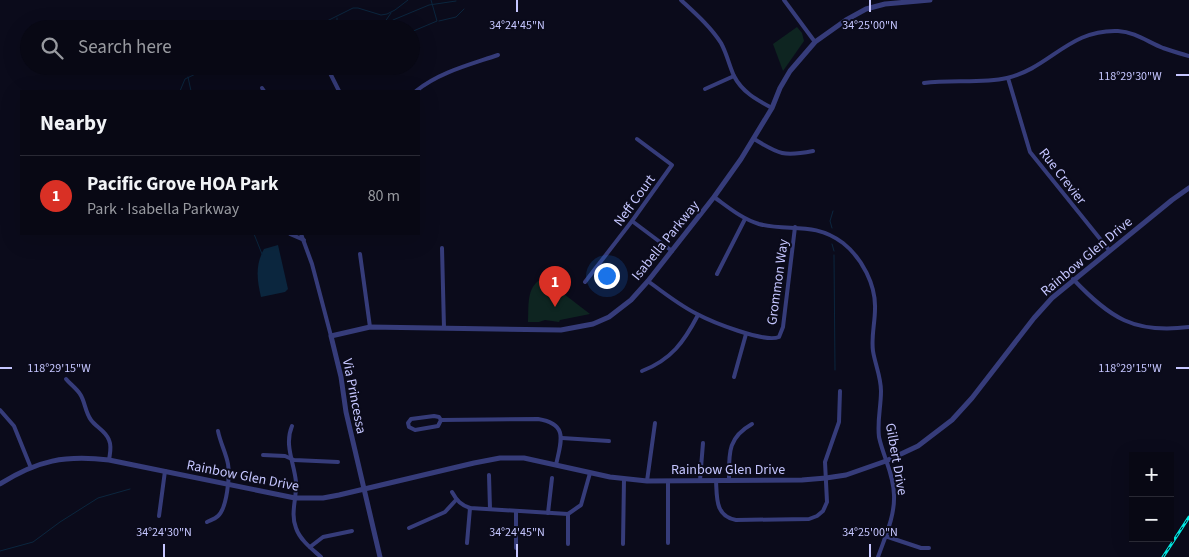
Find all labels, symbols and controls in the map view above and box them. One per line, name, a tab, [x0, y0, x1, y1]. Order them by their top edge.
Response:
text: 34°24'45"N	[489, 17, 545, 34]
text: 34°25'00"N	[842, 17, 898, 34]
search box	[20, 20, 420, 75]
icon: search	[38, 34, 66, 62]
text: Search here	[78, 34, 172, 61]
text: 118°29'30"W	[1098, 68, 1162, 85]
text: Nearby	[40, 108, 107, 138]
street label: Rue Crevier	[1034, 144, 1091, 209]
street label: Neff Court	[609, 170, 661, 231]
text: Pacific Grove HOA Park	[87, 171, 279, 198]
text: 1	[52, 185, 60, 207]
text: 80 m	[368, 185, 400, 207]
street label: Isabella Parkway	[627, 196, 705, 285]
text: Park · Isabella Parkway	[87, 198, 239, 220]
street label: Rainbow Glen Drive	[1036, 212, 1137, 301]
street label: Grommon Way	[762, 237, 794, 326]
your location	[594, 263, 620, 289]
pin: 1	[539, 266, 571, 307]
street label: Via Princessa	[337, 357, 371, 436]
text: 118°29'15"W	[27, 360, 91, 377]
text: 118°29'15"W	[1098, 360, 1162, 377]
street label: Gilbert Drive	[880, 421, 912, 497]
map controls	[1129, 452, 1174, 542]
button: +	[1129, 452, 1174, 497]
street label: Rainbow Glen Drive	[185, 455, 301, 497]
street label: Rainbow Glen Drive	[671, 460, 785, 480]
button: −	[1129, 497, 1174, 542]
text: 34°24'30"N	[136, 524, 192, 541]
text: 34°24'45"N	[489, 524, 545, 541]
text: 34°25'00"N	[842, 524, 898, 541]

